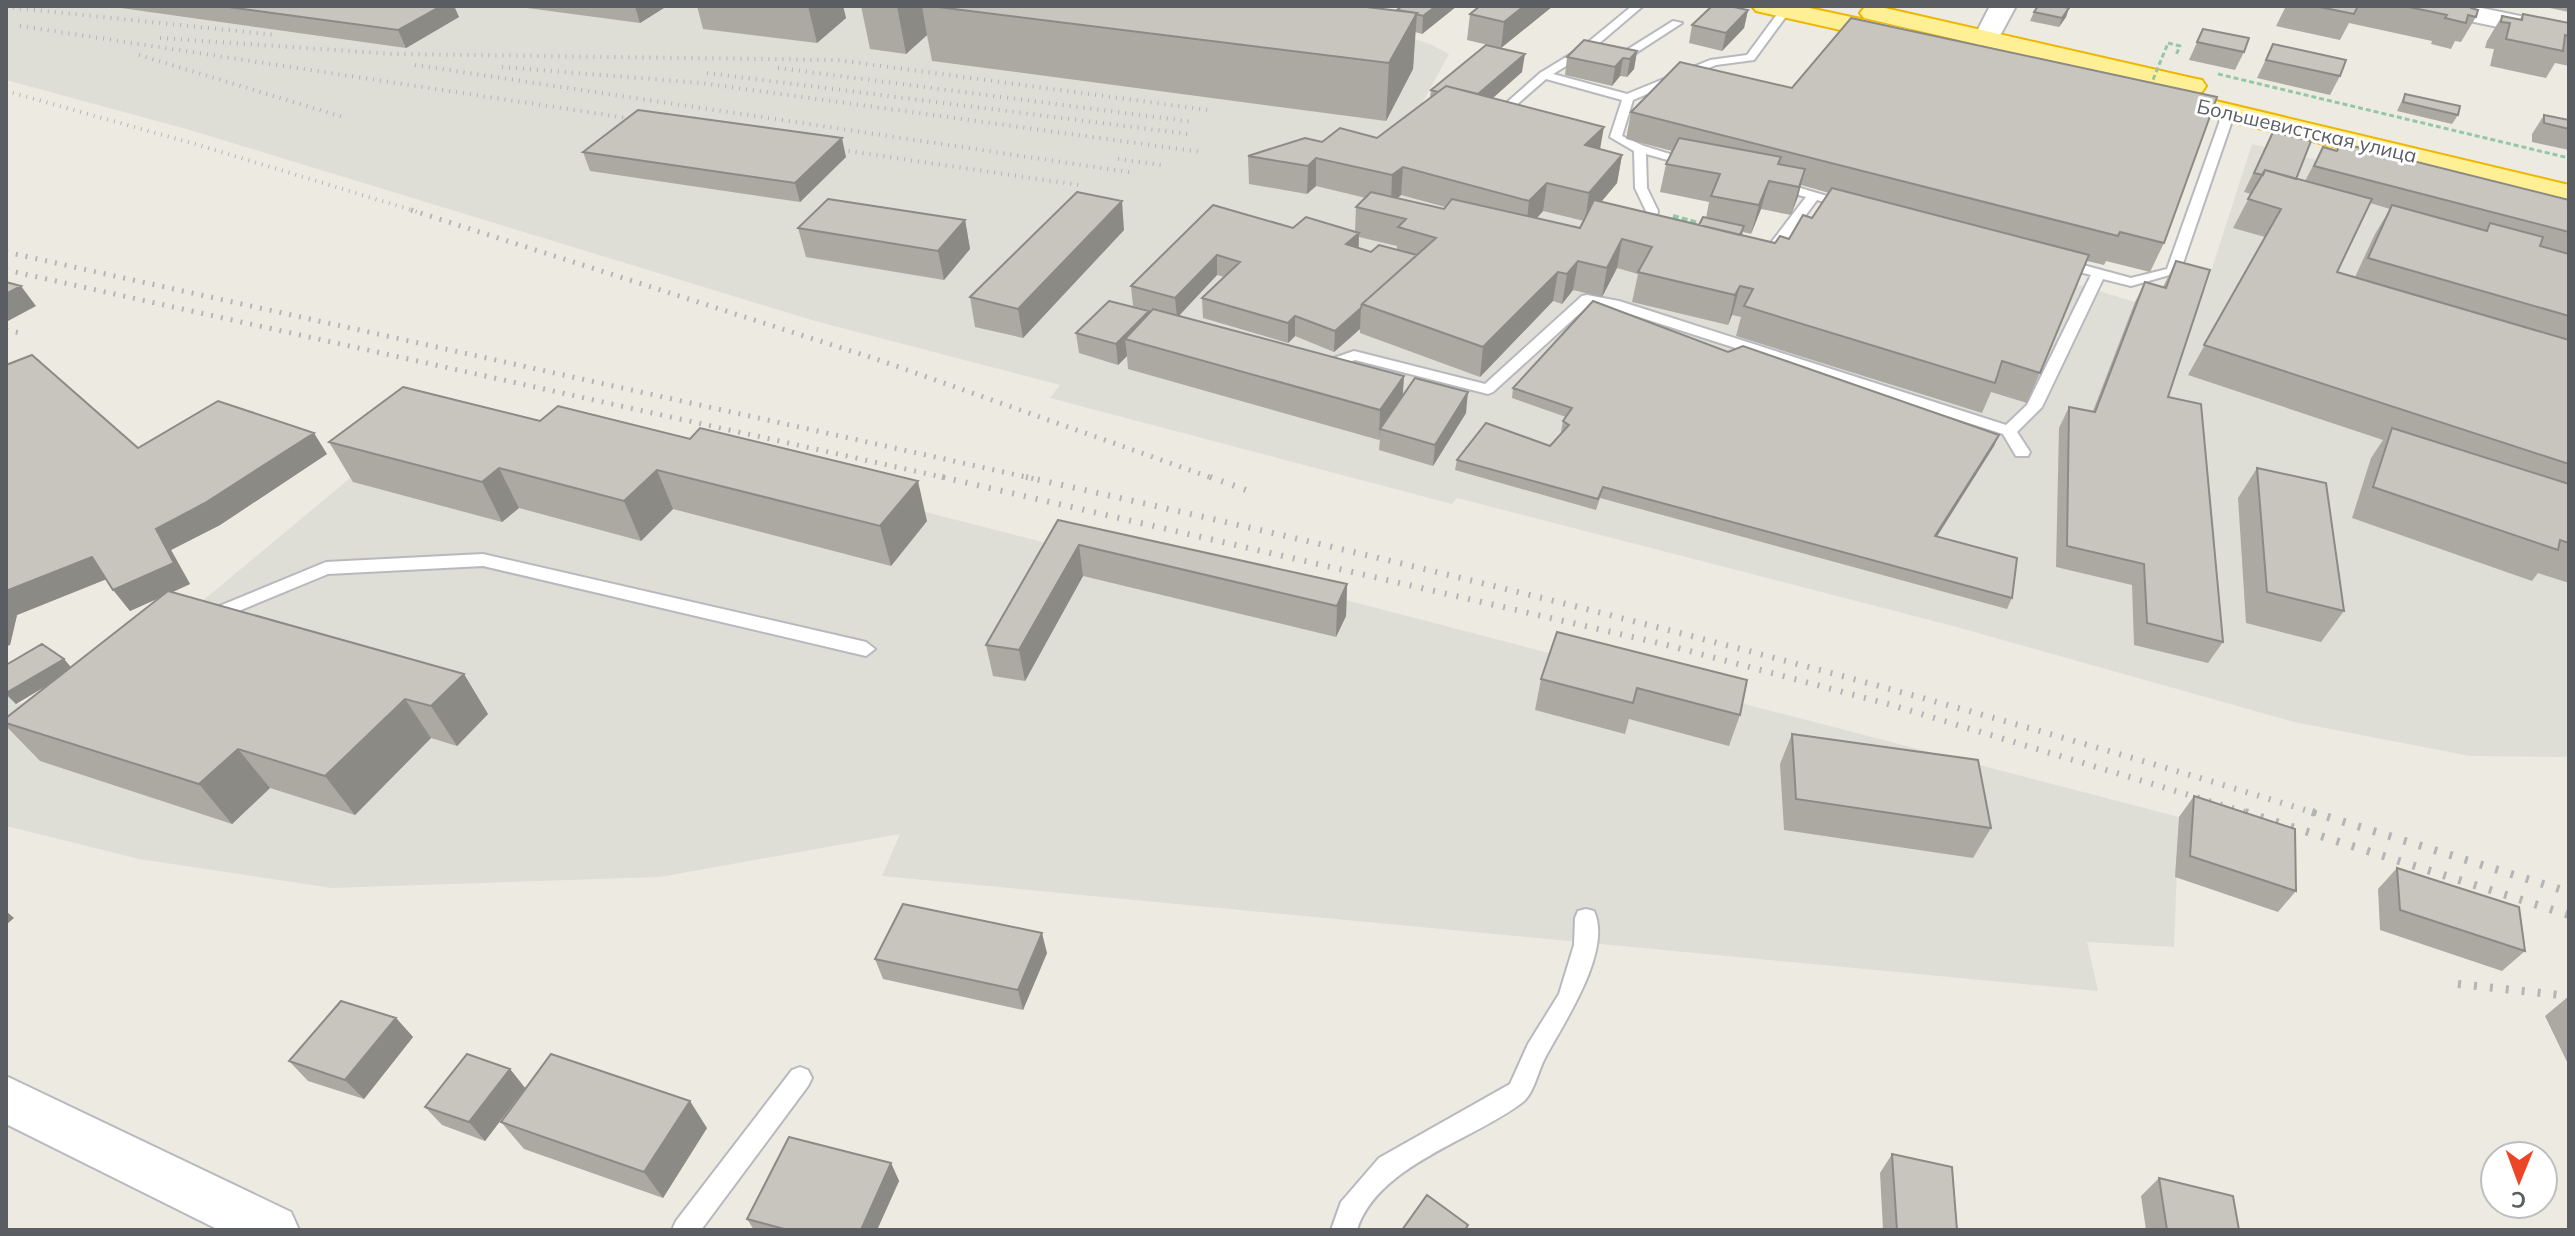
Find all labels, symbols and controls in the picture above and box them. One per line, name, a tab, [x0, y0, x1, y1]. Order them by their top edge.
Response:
street label: Большевистская улица	[2195, 93, 2419, 168]
north arrow	[2479, 1140, 2559, 1220]
text: С	[2511, 1186, 2526, 1214]

